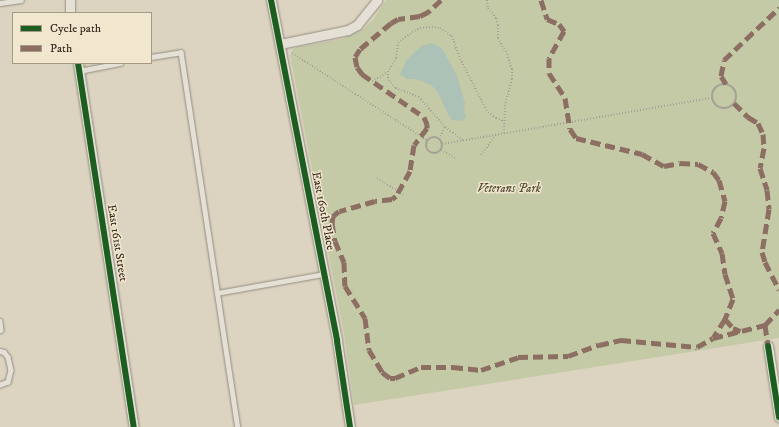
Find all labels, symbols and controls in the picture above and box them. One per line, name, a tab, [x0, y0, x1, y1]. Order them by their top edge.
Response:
legend	[12, 12, 152, 64]
text: Cycle path	[50, 21, 101, 36]
text: Path	[50, 41, 72, 56]
street label: East 160th Place	[308, 171, 338, 251]
park label: Veterans Park	[477, 182, 541, 196]
street label: East 161st Street	[104, 203, 130, 283]

